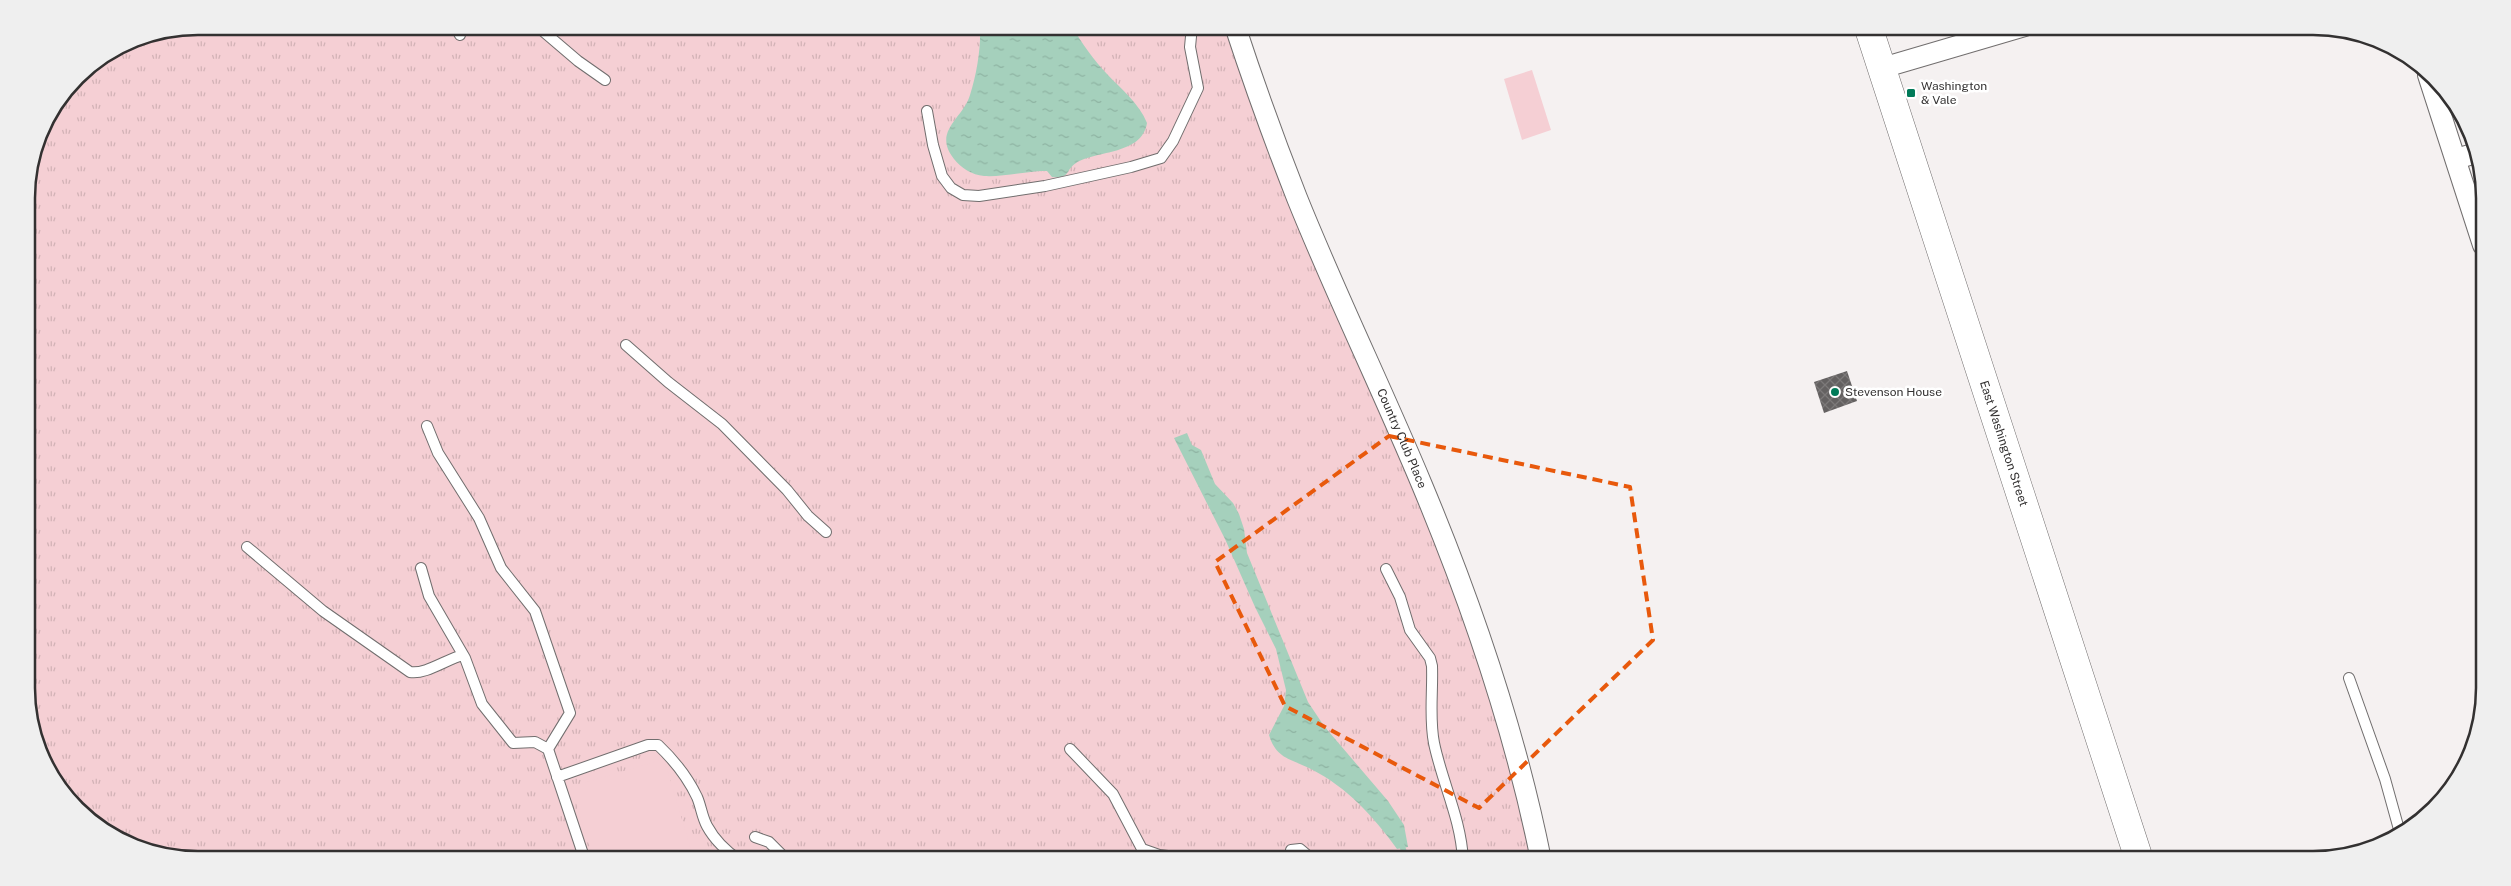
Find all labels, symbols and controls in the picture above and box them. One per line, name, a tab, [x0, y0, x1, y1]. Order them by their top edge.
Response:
place label: Washington & Vale	[1921, 79, 1987, 107]
marker: Washington & Vale	[1905, 87, 1917, 99]
street label: East Washington Street	[1977, 379, 2031, 508]
place label: Stevenson House	[1845, 385, 1942, 399]
street label: Country Club Place	[1374, 386, 1430, 491]
marker: Stevenson House	[1829, 386, 1841, 398]

